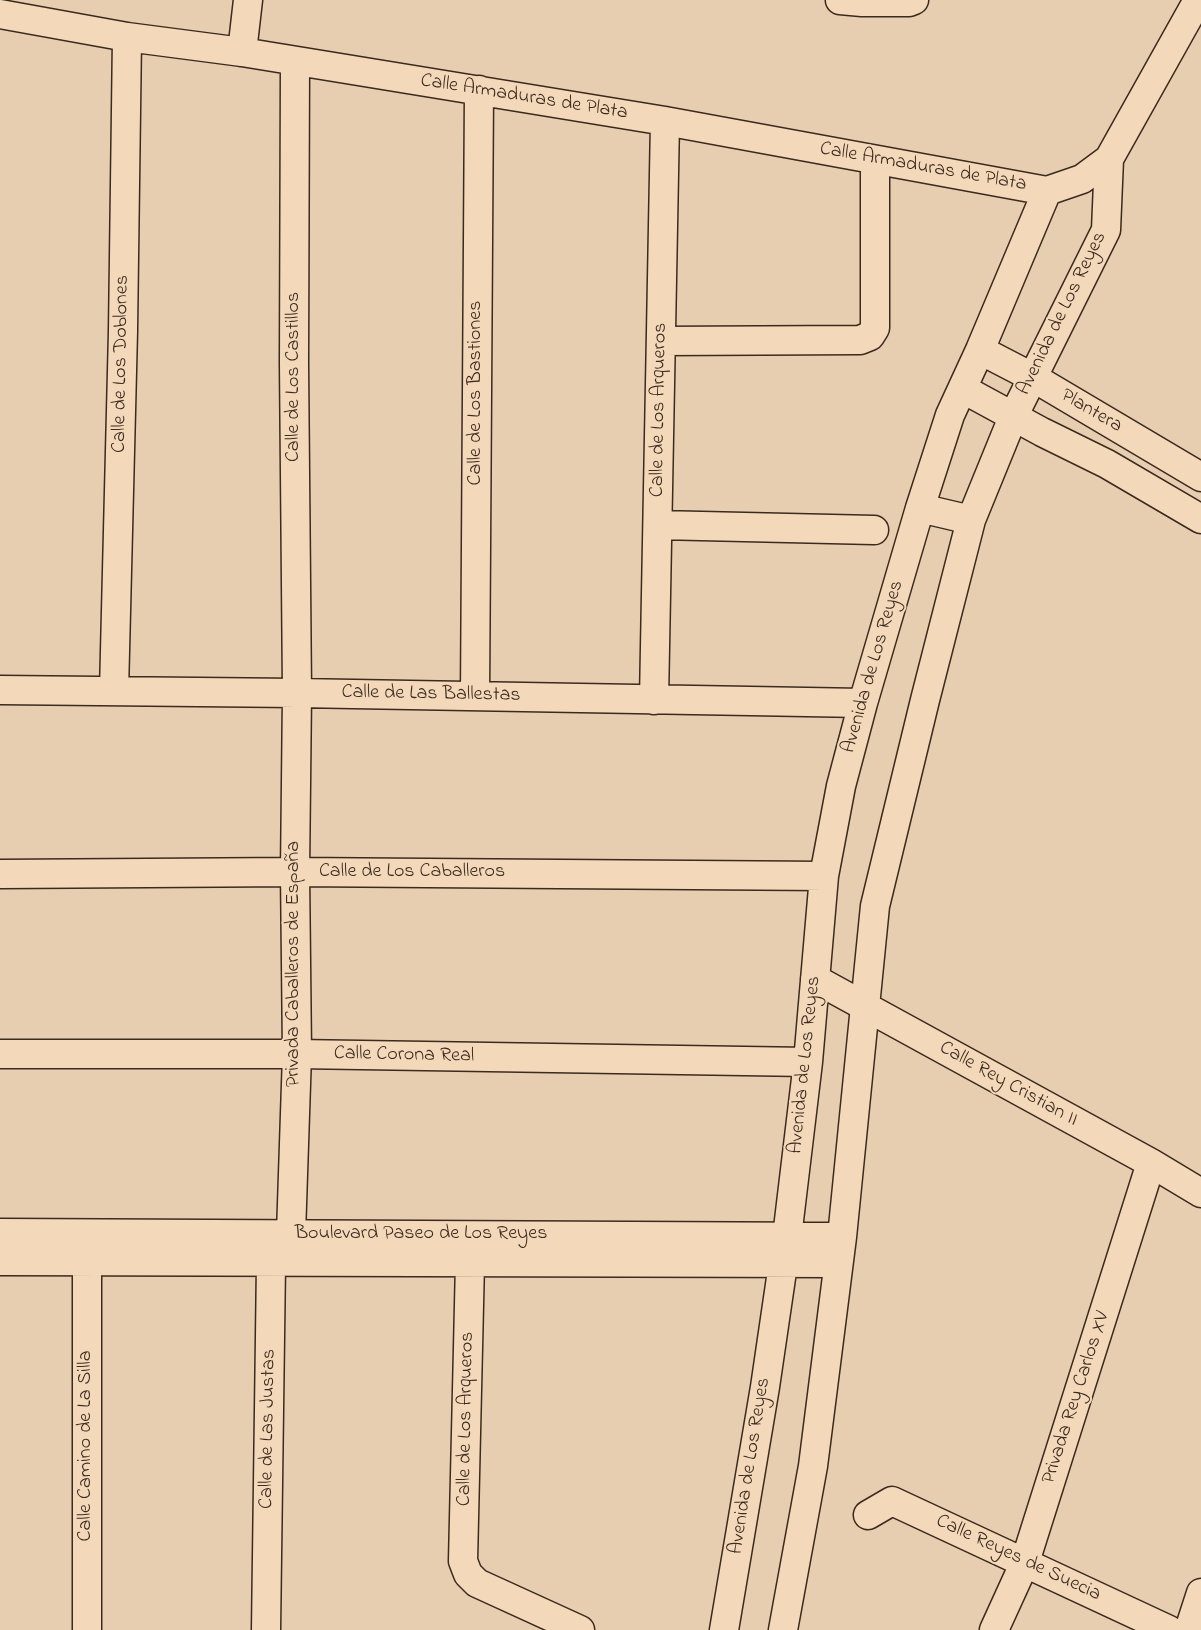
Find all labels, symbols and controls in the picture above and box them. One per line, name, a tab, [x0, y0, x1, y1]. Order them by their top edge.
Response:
street label: Calle Armaduras de Plata	[419, 70, 629, 126]
street label: Calle Armaduras de Plata	[818, 138, 1028, 198]
street label: Avenida de Los Reyes	[1013, 228, 1113, 400]
street label: Calle de Los Doblones	[108, 275, 136, 453]
street label: Calle de Los Castillos	[283, 292, 307, 462]
street label: Calle de Los Bastiones	[465, 301, 489, 485]
street label: Calle de Los Arqueros	[646, 323, 674, 497]
street label: Plantera	[1056, 385, 1126, 439]
street label: Avenida de Los Reyes	[838, 578, 910, 756]
street label: Calle de Las Ballestas	[341, 681, 521, 709]
street label: Privada Caballeros de España	[283, 841, 307, 1087]
street label: Calle de Los Caballeros	[319, 861, 505, 885]
street label: Avenida de Los Reyes	[785, 975, 827, 1155]
street label: Calle Rey Cristian II	[934, 1037, 1082, 1133]
street label: Calle Corona Real	[334, 1043, 474, 1069]
street label: Boulevard Paseo de Los Reyes	[295, 1223, 547, 1247]
street label: Privada Rey Carlos XV	[1038, 1309, 1116, 1487]
street label: Calle de Los Arqueros	[453, 1332, 481, 1506]
street label: Calle de Las Justas	[256, 1349, 282, 1509]
street label: Calle Camino de La Silla	[75, 1351, 99, 1541]
street label: Avenida de Los Reyes	[725, 1376, 777, 1556]
street label: Calle Reyes de Suecia	[932, 1510, 1104, 1608]

